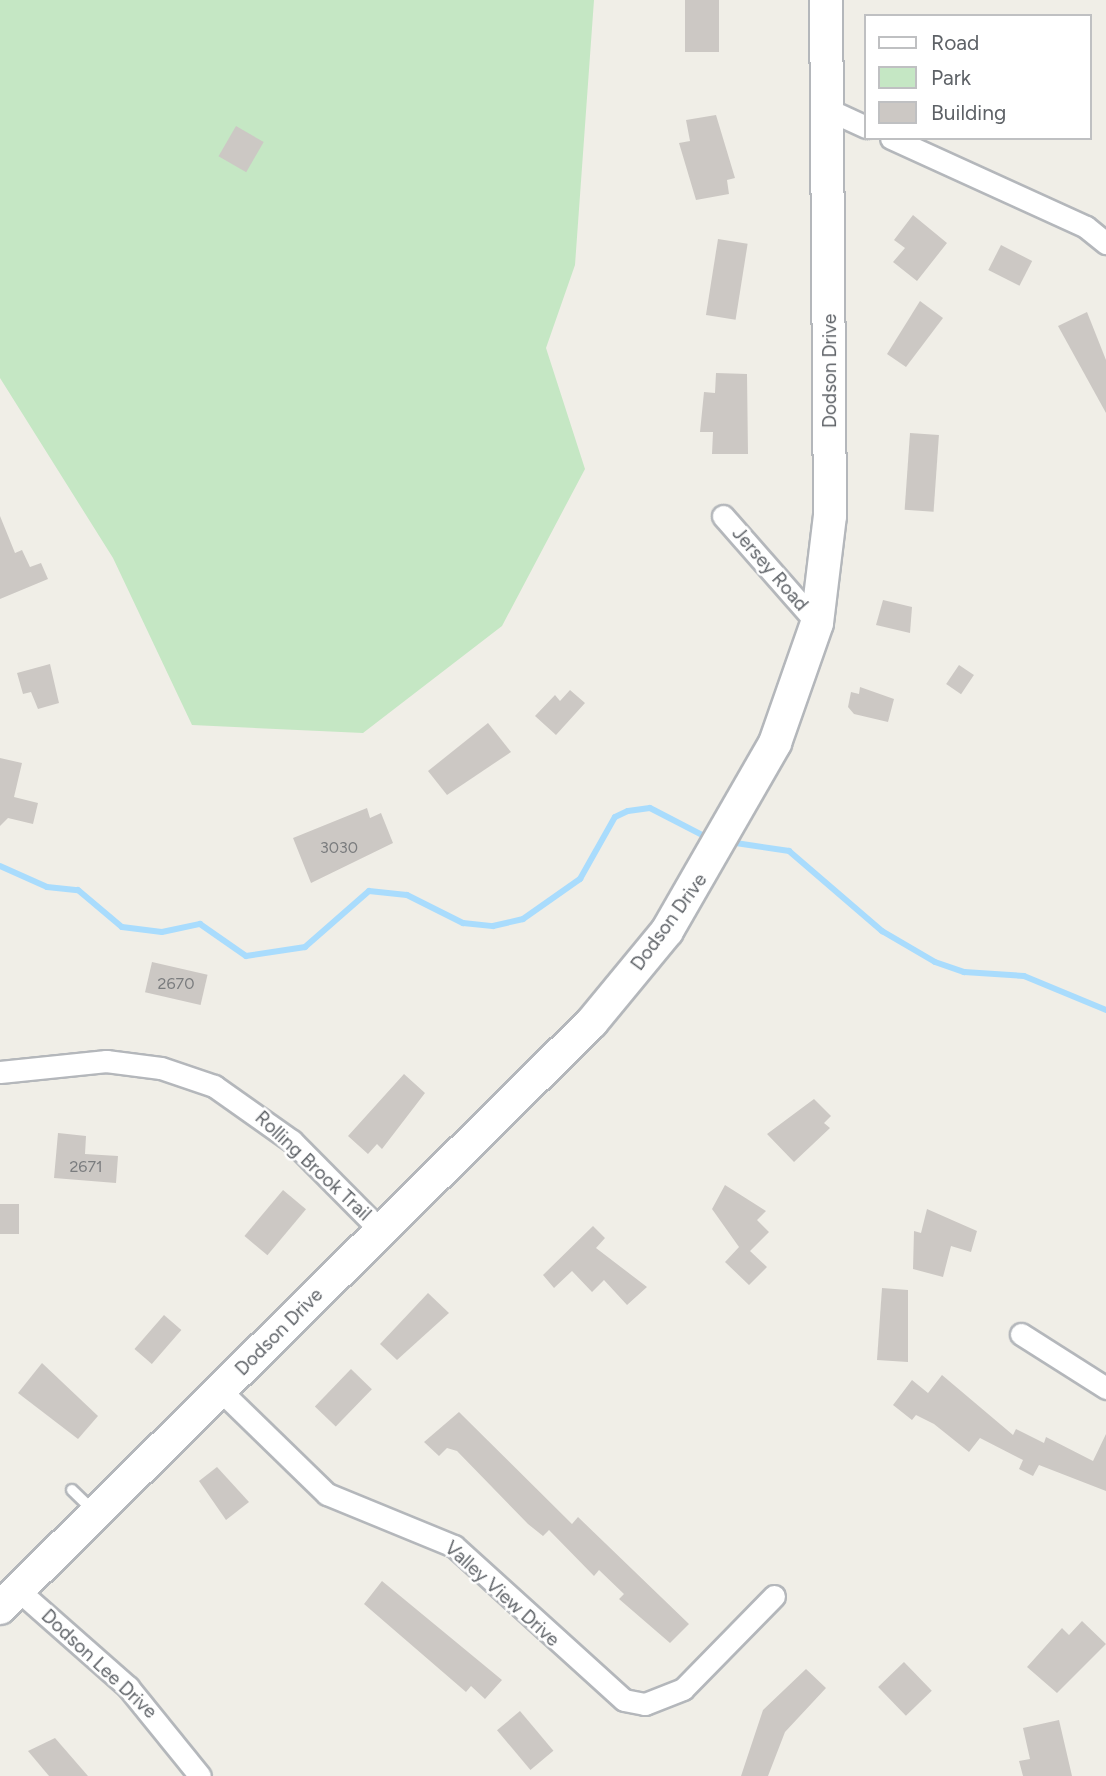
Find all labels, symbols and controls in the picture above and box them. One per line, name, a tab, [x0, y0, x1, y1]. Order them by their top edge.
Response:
legend	[864, 14, 1092, 140]
text: Road	[931, 30, 979, 55]
text: Park	[931, 65, 971, 90]
text: Building	[931, 100, 1006, 125]
street label: Dodson Drive	[819, 314, 841, 428]
street label: Jersey Road	[727, 522, 813, 616]
house number: 3030	[320, 838, 358, 858]
street label: Dodson Drive	[626, 869, 712, 975]
house number: 2670	[158, 974, 194, 994]
street label: Rolling Brook Trail	[250, 1106, 376, 1226]
house number: 2671	[69, 1157, 103, 1177]
street label: Dodson Drive	[231, 1284, 327, 1380]
street label: Valley View Drive	[440, 1537, 564, 1651]
street label: Dodson Lee Drive	[37, 1605, 161, 1723]

